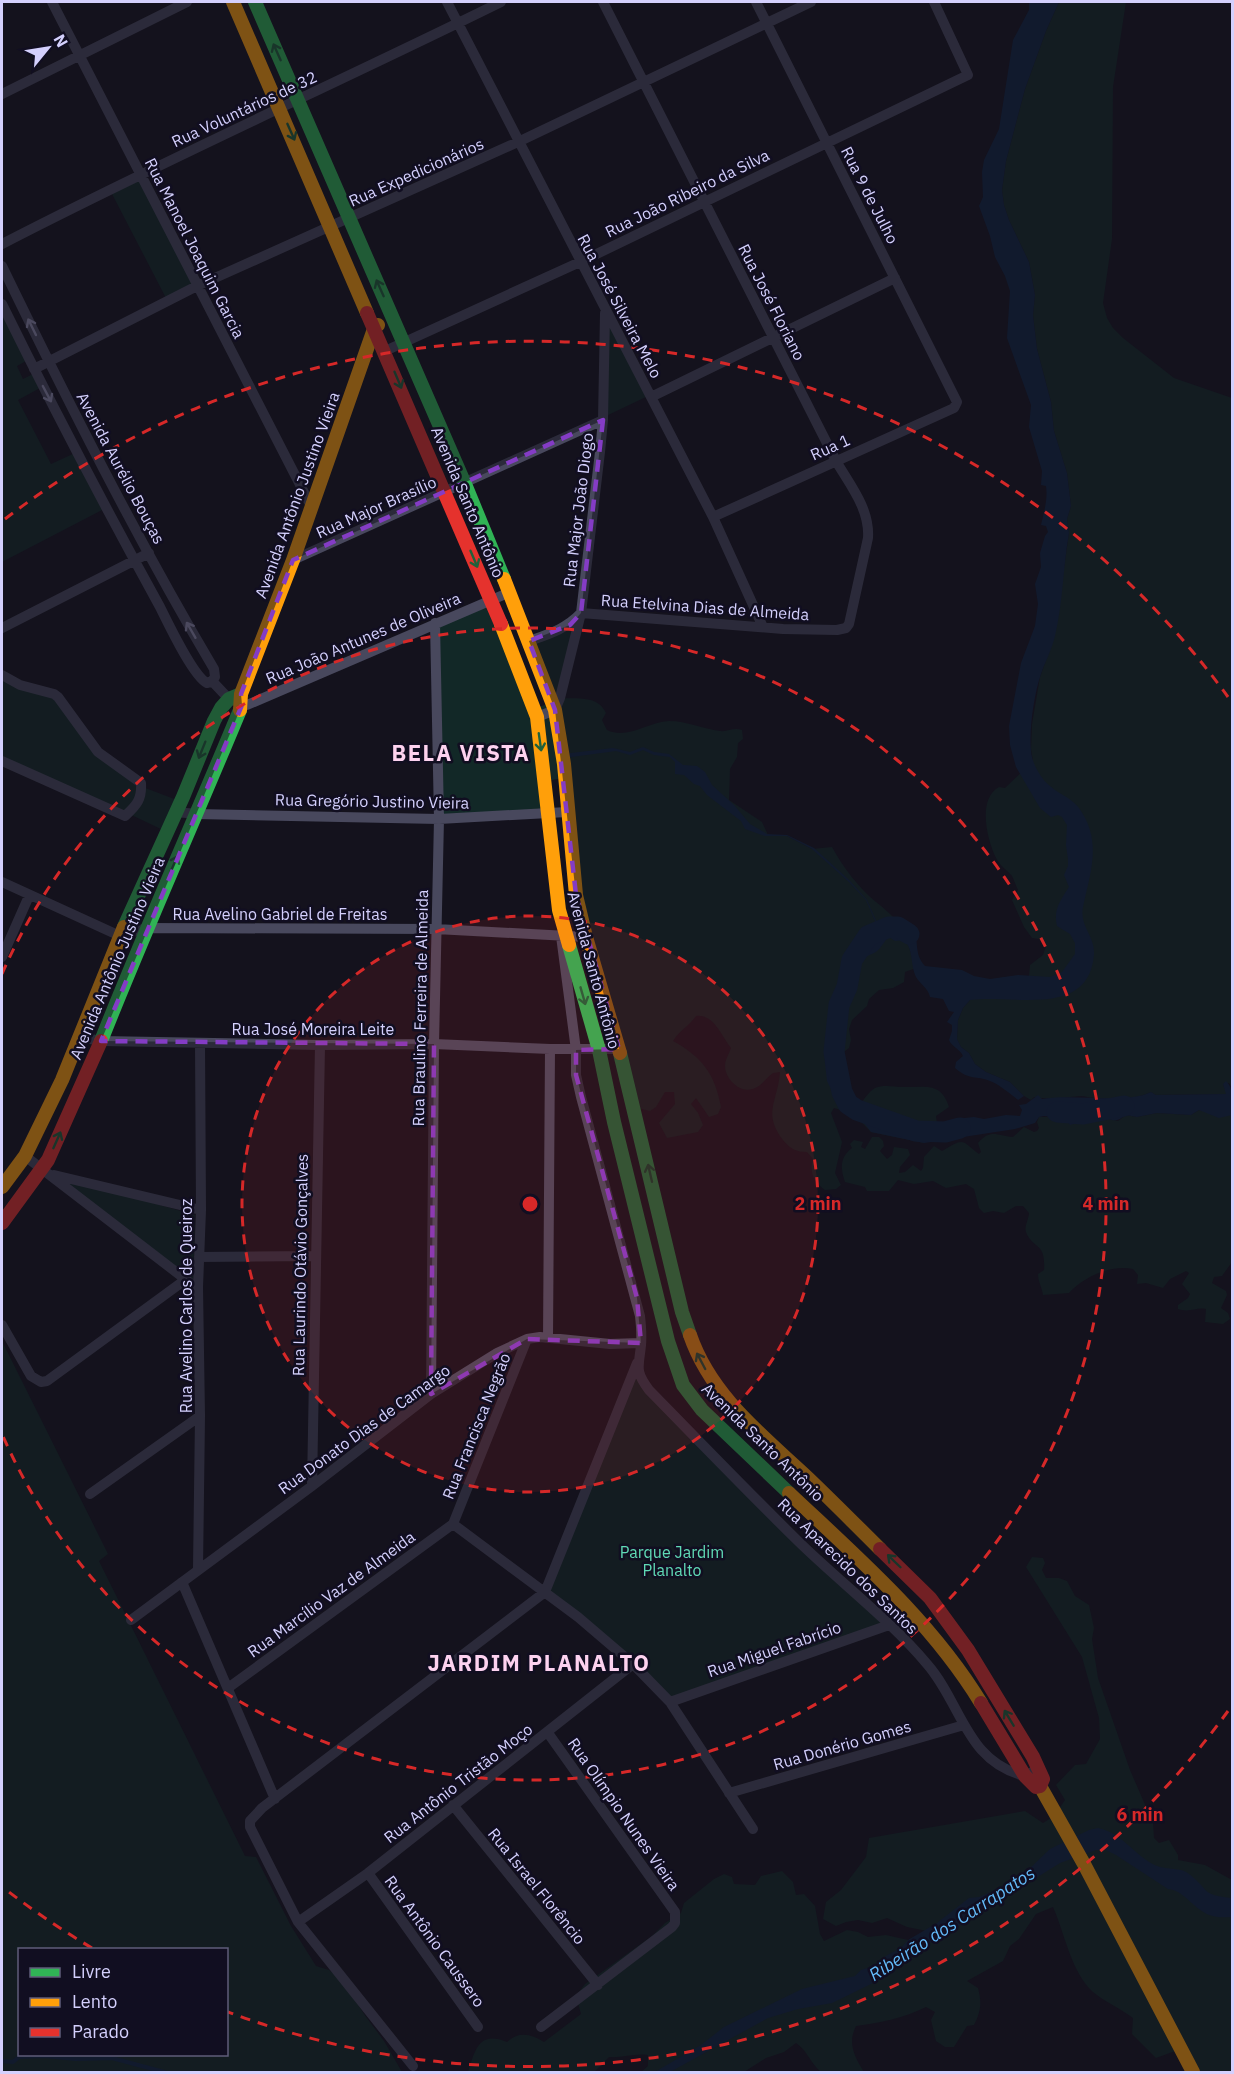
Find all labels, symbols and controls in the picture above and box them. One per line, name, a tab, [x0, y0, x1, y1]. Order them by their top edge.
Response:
north arrow	[18, 18, 78, 78]
text: N	[49, 30, 73, 51]
one-way arrow	[271, 43, 282, 62]
street label: Rua Voluntários de 32	[168, 67, 320, 151]
one-way arrow	[286, 123, 297, 141]
street label: Rua Expedicionários	[345, 133, 487, 211]
street label: Rua 9 de Julho	[837, 143, 903, 247]
street label: Rua João Ribeiro da Silva	[602, 144, 773, 241]
street label: Rua Manoel Joaquim Garcia	[141, 154, 250, 342]
street label: Rua José Silveira Melo	[574, 231, 666, 382]
street label: Rua José Floriano	[734, 241, 810, 364]
one-way arrow	[374, 280, 386, 298]
one-way arrow	[25, 319, 37, 337]
one-way arrow	[393, 371, 404, 389]
one-way arrow	[41, 385, 53, 402]
street label: Avenida Aurélio Bouças	[72, 389, 170, 547]
street label: Avenida Antônio Justino Vieira	[250, 389, 344, 601]
street label: Avenida Santo Antônio	[427, 423, 509, 581]
street label: Rua 1	[807, 429, 853, 465]
street label: Rua Major João Diogo	[559, 432, 597, 588]
street label: Rua Major Brasílio	[313, 471, 439, 543]
one-way arrow	[469, 550, 480, 568]
street label: Rua João Antunes de Oliveira	[262, 588, 464, 688]
street label: Rua Etelvina Dias de Almeida	[600, 590, 810, 624]
one-way arrow	[185, 622, 197, 639]
one-way arrow	[535, 732, 546, 751]
district label: BELA VISTA	[392, 738, 530, 767]
one-way arrow	[196, 741, 207, 759]
street label: Rua Gregório Justino Vieira	[275, 789, 470, 813]
street label: Avenida Antônio Justino Vieira	[65, 853, 169, 1062]
one-way arrow	[169, 855, 181, 873]
street label: Rua Braulino Ferreira de Almeida	[408, 889, 432, 1126]
street label: Avenida Santo Antônio	[563, 889, 625, 1051]
street label: Rua Avelino Gabriel de Freitas	[172, 904, 388, 924]
one-way arrow	[578, 986, 589, 1005]
street label: Rua José Moreira Leite	[232, 1019, 395, 1039]
one-way arrow	[52, 1131, 63, 1150]
street label: Rua Laurindo Otávio Gonçalves	[288, 1154, 312, 1376]
one-way arrow	[644, 1164, 655, 1184]
text: 2 min	[794, 1192, 842, 1215]
text: 4 min	[1082, 1192, 1130, 1215]
centre of rings	[520, 1194, 540, 1214]
street label: Rua Avelino Carlos de Queiroz	[176, 1199, 196, 1413]
street label: Rua Francisca Negrão	[438, 1350, 514, 1502]
one-way arrow	[695, 1353, 707, 1370]
street label: Rua Donato Dias de Camargo	[274, 1360, 454, 1498]
street label: Avenida Santo Antônio	[698, 1378, 828, 1506]
street label: Rua Aparecido dos Santos	[774, 1494, 922, 1638]
street label: Rua Marcílio Vaz de Almeida	[243, 1526, 419, 1662]
park label: Parque Jardim Planalto	[620, 1542, 724, 1580]
one-way arrow	[886, 1554, 901, 1568]
street label: Rua Miguel Fabrício	[705, 1617, 843, 1681]
district label: JARDIM PLANALTO	[428, 1648, 650, 1677]
one-way arrow	[1002, 1710, 1014, 1727]
street label: Rua Donério Gomes	[771, 1716, 913, 1774]
street label: Rua Antônio Tristão Moço	[380, 1719, 536, 1847]
street label: Rua Olímpio Nunes Vieira	[564, 1734, 685, 1895]
text: 6 min	[1116, 1803, 1164, 1826]
street label: Rua Israel Florêncio	[484, 1824, 590, 1948]
water label: Ribeirão dos Carrapatos	[864, 1861, 1039, 1986]
street label: Rua Antônio Caussero	[380, 1871, 490, 2011]
legend	[18, 1948, 228, 2056]
text: Livre	[72, 1960, 111, 1983]
text: Lento	[72, 1990, 117, 2013]
text: Parado	[72, 2020, 129, 2043]

